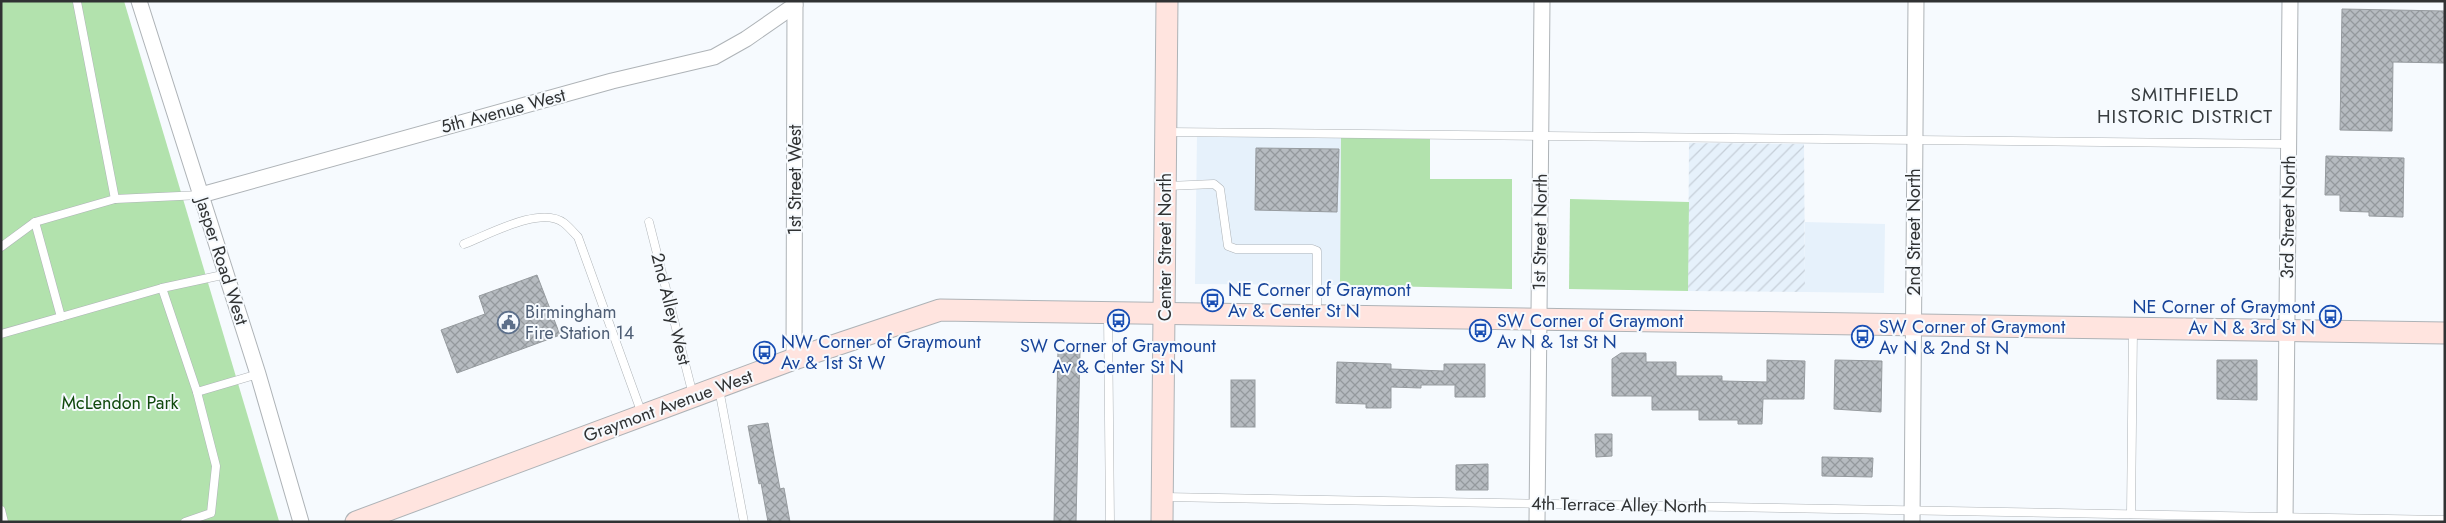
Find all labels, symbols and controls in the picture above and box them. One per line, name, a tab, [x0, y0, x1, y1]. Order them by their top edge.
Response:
district label: SMITHFIELD HISTORIC DISTRICT	[2097, 81, 2273, 130]
street label: 5th Avenue West	[438, 82, 569, 140]
street label: 1st Street West	[782, 124, 808, 235]
street label: 3rd Street North	[2274, 155, 2302, 279]
street label: 2nd Street North	[1901, 168, 1927, 296]
street label: Center Street North	[1152, 173, 1178, 321]
street label: 1st Street North	[1526, 173, 1554, 291]
street label: Jasper Road West	[188, 192, 255, 329]
street label: 2nd Alley West	[644, 250, 698, 369]
place label: NE Corner of Graymont Av & Center St N	[1228, 277, 1411, 324]
bus stop icon: NE Corner of Graymont Av & Center St N	[1200, 288, 1224, 312]
place label: NE Corner of Graymont Av N & 3rd St N	[2132, 294, 2316, 341]
place label: Birmingham Fire Station 14	[525, 299, 634, 346]
bus stop icon: NE Corner of Graymont Av N & 3rd St N	[2319, 305, 2343, 329]
place label: SW Corner of Graymont Av N & 1st St N	[1497, 308, 1684, 355]
bus stop icon: SW Corner of Graymount Av & Center St N	[1106, 309, 1130, 333]
public building icon: Birmingham Fire Station 14	[497, 310, 521, 334]
place label: SW Corner of Graymont Av N & 2nd St N	[1879, 314, 2066, 361]
bus stop icon: SW Corner of Graymont Av N & 1st St N	[1469, 319, 1493, 343]
bus stop icon: SW Corner of Graymont Av N & 2nd St N	[1851, 325, 1875, 349]
place label: NW Corner of Graymount Av & 1st St W	[781, 329, 982, 376]
place label: SW Corner of Graymount Av & Center St N	[1020, 333, 1217, 380]
bus stop icon: NW Corner of Graymount Av & 1st St W	[753, 340, 777, 364]
street label: Graymont Avenue West	[580, 363, 757, 449]
park label: McLendon Park	[61, 390, 179, 416]
street label: 4th Terrace Alley North	[1531, 490, 1707, 520]

